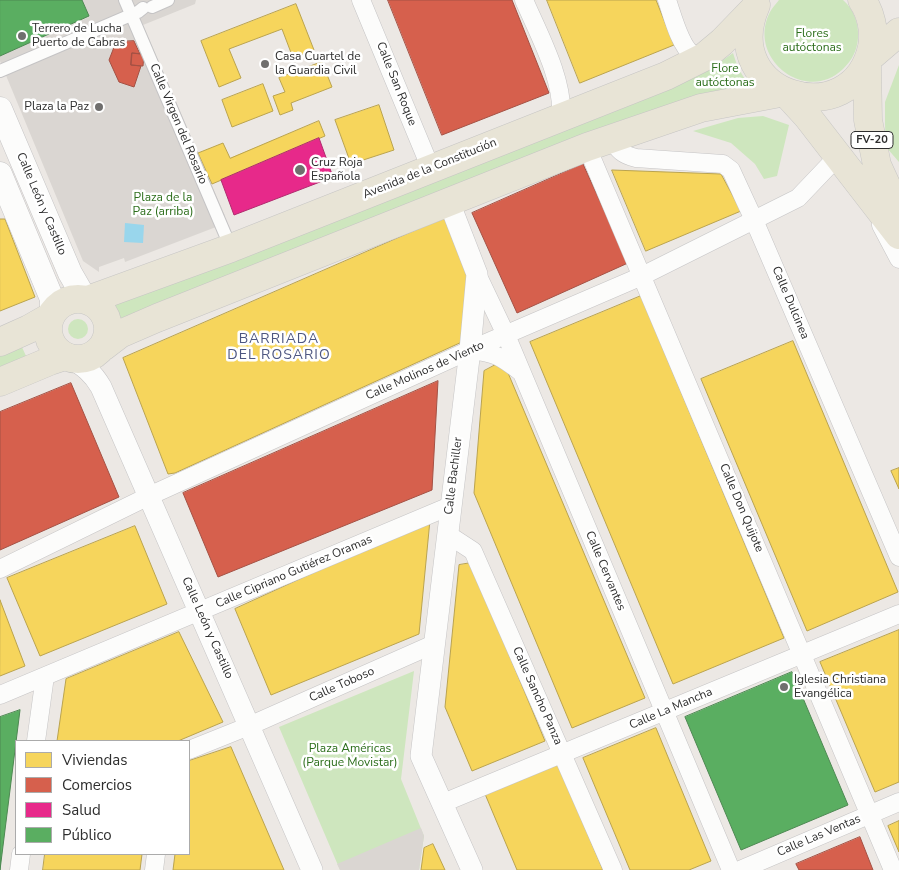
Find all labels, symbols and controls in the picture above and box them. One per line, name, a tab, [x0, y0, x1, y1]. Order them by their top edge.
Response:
place label: Terrero de Lucha Puerto de Cabras	[32, 22, 125, 50]
park label: Flores autóctonas	[782, 27, 842, 55]
marker: Terrero de Lucha Puerto de Cabras	[16, 30, 28, 42]
street label: Calle San Roque	[373, 40, 419, 128]
place label: Casa Cuartel de la Guardia Civil	[275, 50, 361, 78]
marker: Casa Cuartel de la Guardia Civil	[259, 58, 271, 70]
street label: Calle Virgen del Rosario	[146, 61, 210, 187]
park label: Flore autóctonas	[695, 62, 755, 90]
place label: Plaza la Paz	[24, 100, 89, 114]
marker: Plaza la Paz	[93, 101, 105, 113]
road number: FV-20	[851, 132, 893, 148]
street label: Avenida de la Constitución	[361, 136, 499, 202]
street label: Calle León y Castillo	[13, 151, 69, 257]
place label: Cruz Roja Española	[311, 156, 362, 184]
marker: Cruz Roja Española	[293, 163, 307, 177]
park label: Plaza de la Paz (arriba)	[132, 191, 194, 219]
street label: Calle Dulcinea	[768, 264, 812, 342]
district label: BARRIADA DEL ROSARIO	[226, 332, 332, 364]
street label: Calle Molinos de Viento	[364, 338, 486, 404]
street label: Calle Bachiller	[442, 436, 466, 516]
street label: Calle Don Quijote	[716, 462, 766, 554]
street label: Calle Cervantes	[582, 529, 628, 613]
street label: Calle Cipriano Gutiérez Oramas	[213, 532, 375, 612]
street label: Calle León y Castillo	[178, 575, 236, 681]
street label: Calle Sancho Panza	[509, 645, 565, 747]
street label: Calle Toboso	[307, 664, 377, 706]
place label: Iglesia Christiana Evangélica	[794, 673, 886, 701]
marker: Iglesia Christiana Evangélica	[778, 681, 790, 693]
street label: Calle La Mancha	[627, 685, 715, 733]
legend	[15, 740, 190, 855]
park label: Plaza Américas (Parque Movistar)	[302, 742, 398, 770]
text: Viviendas	[62, 750, 127, 770]
text: Comercios	[62, 775, 132, 795]
text: Salud	[62, 800, 101, 820]
street label: Calle Las Ventas	[775, 812, 863, 860]
text: Público	[62, 825, 112, 845]

